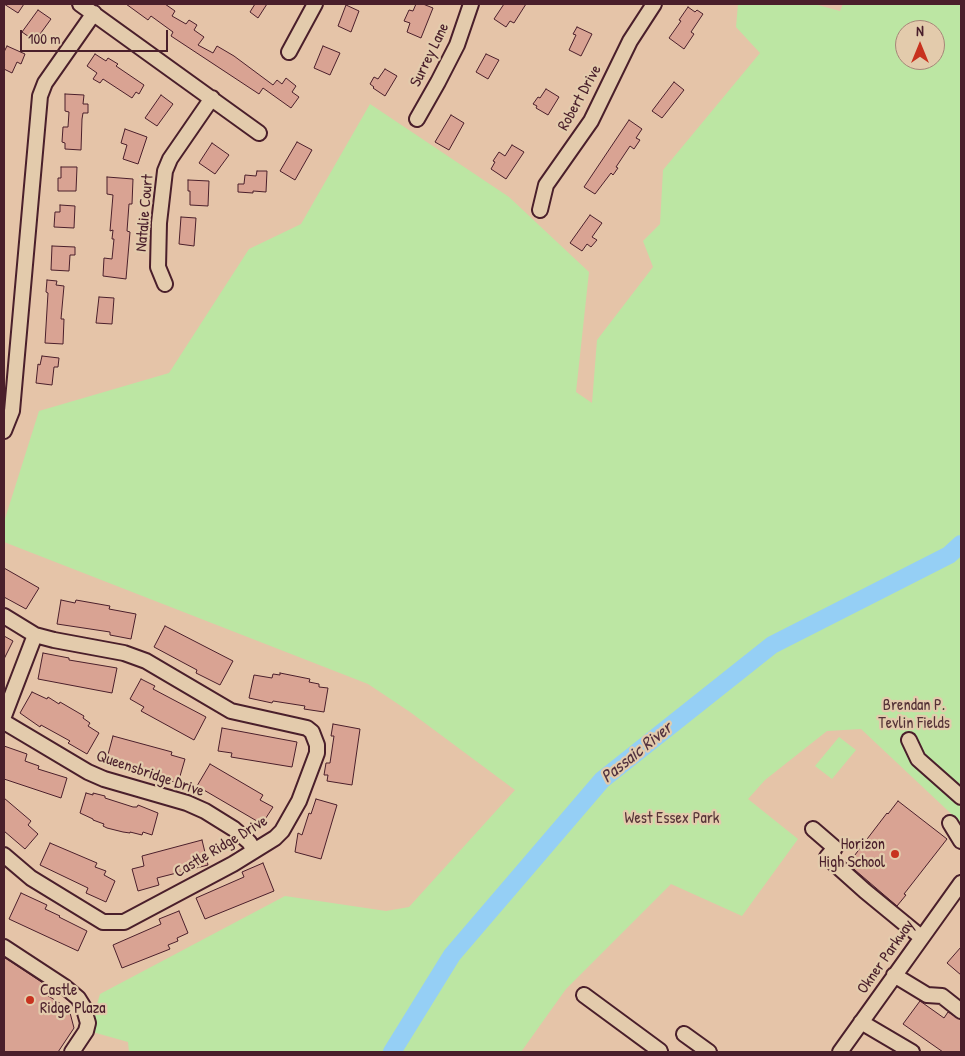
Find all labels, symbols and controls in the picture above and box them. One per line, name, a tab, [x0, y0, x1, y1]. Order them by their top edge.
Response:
scale bar	[22, 20, 170, 52]
street label: Surrey Lane	[406, 20, 454, 90]
north arrow	[895, 20, 945, 70]
text: N	[916, 21, 924, 40]
text: 100 m	[28, 28, 61, 49]
street label: Robert Drive	[554, 62, 606, 134]
street label: Natalie Court	[132, 173, 158, 253]
park label: Brendan P. Tevlin Fields	[878, 696, 950, 734]
water label: Passaic River	[597, 718, 677, 788]
street label: Queensbridge Drive	[94, 747, 206, 801]
park label: West Essex Park	[625, 809, 719, 829]
street label: Castle Ridge Drive	[171, 812, 271, 882]
place label: Horizon High School	[819, 835, 885, 873]
marker: Horizon High School	[889, 848, 901, 860]
street label: Okner Parkway	[853, 916, 919, 998]
place label: Castle Ridge Plaza	[40, 981, 106, 1019]
marker: Castle Ridge Plaza	[24, 994, 36, 1006]

